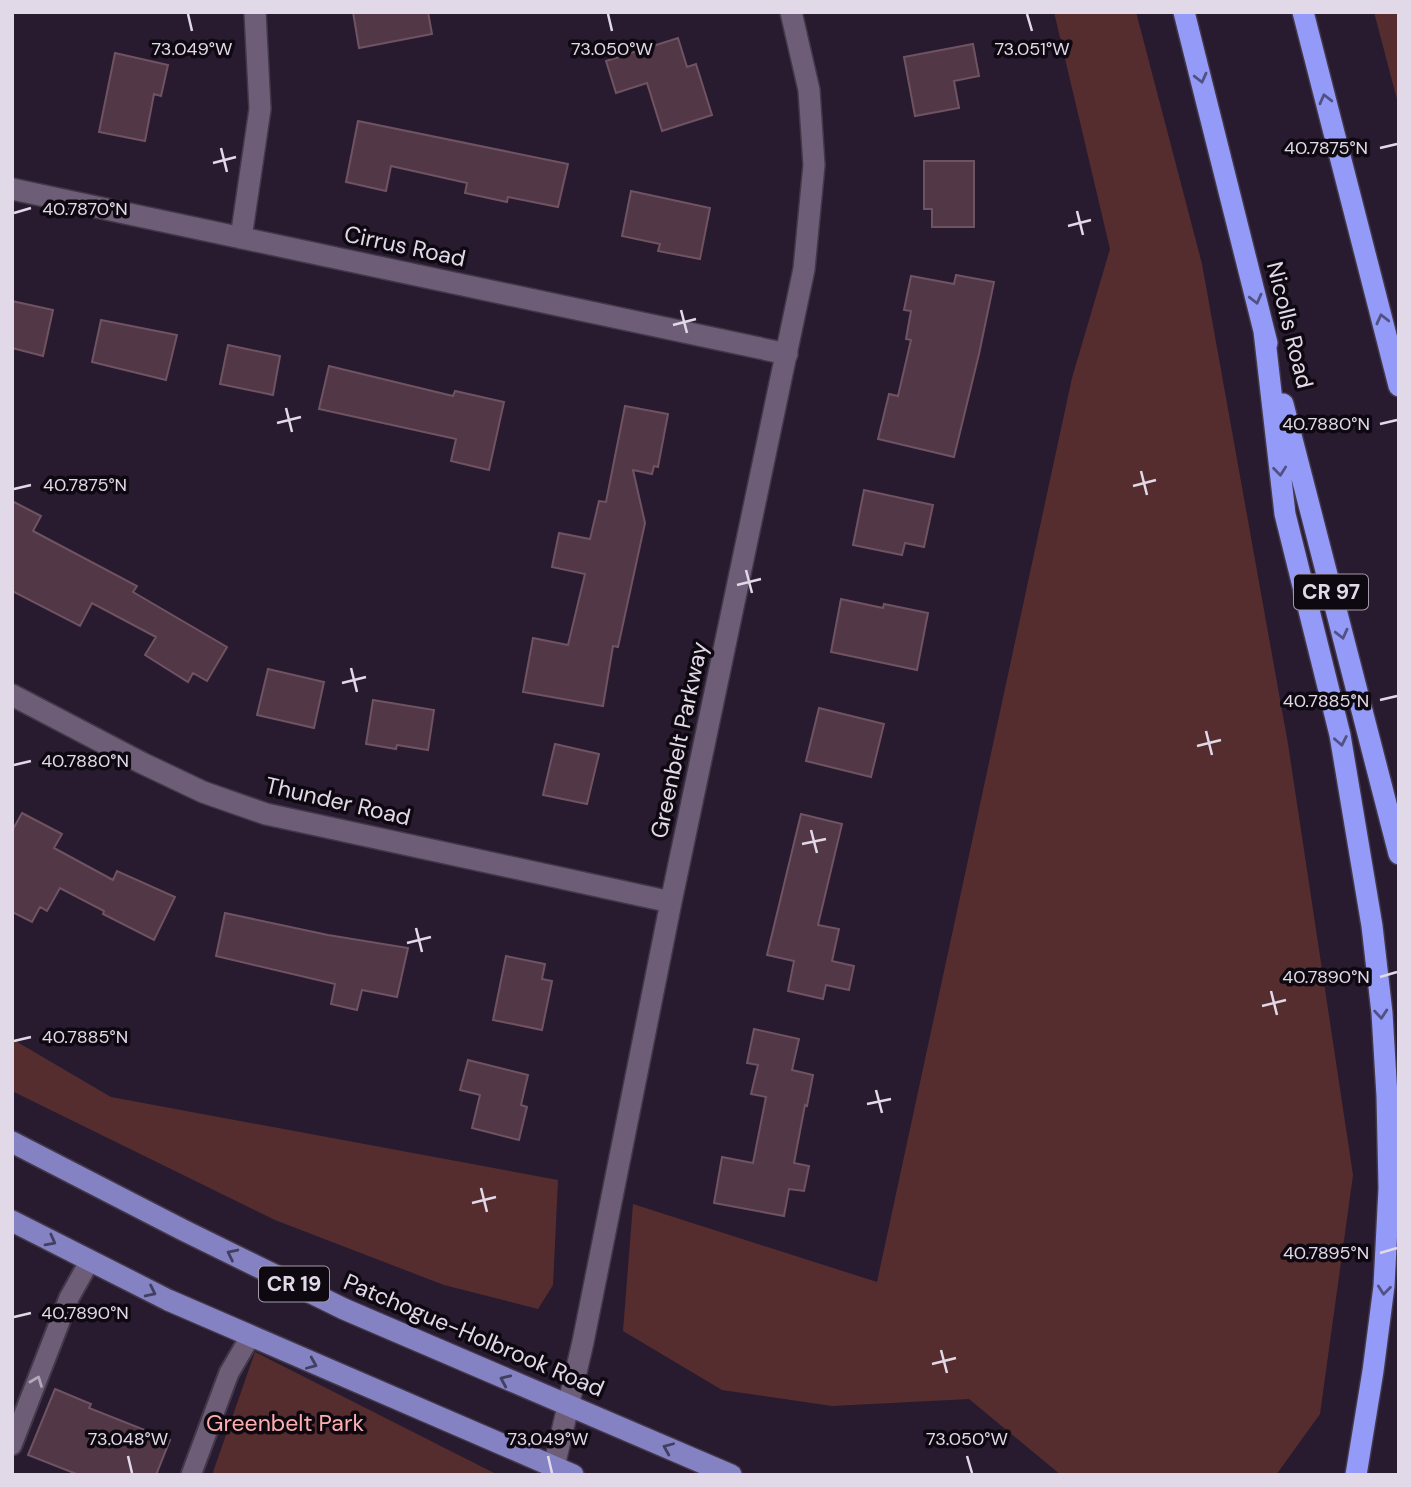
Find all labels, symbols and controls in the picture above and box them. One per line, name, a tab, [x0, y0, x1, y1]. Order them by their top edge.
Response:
text: 73.049°W	[152, 37, 232, 61]
text: 73.050°W	[571, 37, 653, 61]
text: 73.051°W	[994, 37, 1070, 61]
one-way arrow	[1193, 72, 1207, 84]
one-way arrow	[1319, 93, 1334, 105]
text: 40.7875°N	[1284, 136, 1368, 160]
text: 40.7870°N	[42, 197, 128, 221]
street label: Cirrus Road	[342, 218, 468, 274]
street label: Nicolls Road	[1260, 258, 1320, 392]
one-way arrow	[1248, 293, 1262, 305]
one-way arrow	[1376, 314, 1390, 326]
text: 40.7880°N	[1282, 412, 1370, 436]
one-way arrow	[1272, 466, 1287, 477]
text: 40.7875°N	[43, 473, 127, 497]
road number: CR 97	[1294, 574, 1368, 610]
one-way arrow	[1334, 628, 1348, 640]
street label: Greenbelt Parkway	[644, 639, 715, 841]
text: 40.7885°N	[1283, 689, 1369, 713]
one-way arrow	[1332, 735, 1347, 747]
text: 40.7880°N	[41, 749, 129, 773]
street label: Thunder Road	[262, 770, 414, 832]
text: 40.7890°N	[1282, 965, 1370, 989]
one-way arrow	[1373, 1009, 1388, 1020]
text: 40.7885°N	[42, 1025, 128, 1049]
one-way arrow	[44, 1233, 56, 1247]
text: 40.7895°N	[1283, 1241, 1369, 1265]
one-way arrow	[227, 1248, 239, 1262]
road number: CR 19	[259, 1266, 329, 1302]
street label: Patchogue-Holbrook Road	[339, 1266, 609, 1404]
one-way arrow	[144, 1283, 156, 1297]
one-way arrow	[1376, 1284, 1391, 1296]
text: 40.7890°N	[41, 1301, 129, 1325]
one-way arrow	[305, 1356, 318, 1370]
one-way arrow	[500, 1374, 512, 1388]
one-way arrow	[29, 1376, 43, 1388]
park label: Greenbelt Park	[206, 1408, 364, 1438]
text: 73.048°W	[88, 1427, 168, 1451]
text: 73.049°W	[508, 1427, 588, 1451]
text: 73.050°W	[926, 1427, 1008, 1451]
one-way arrow	[663, 1442, 676, 1456]

